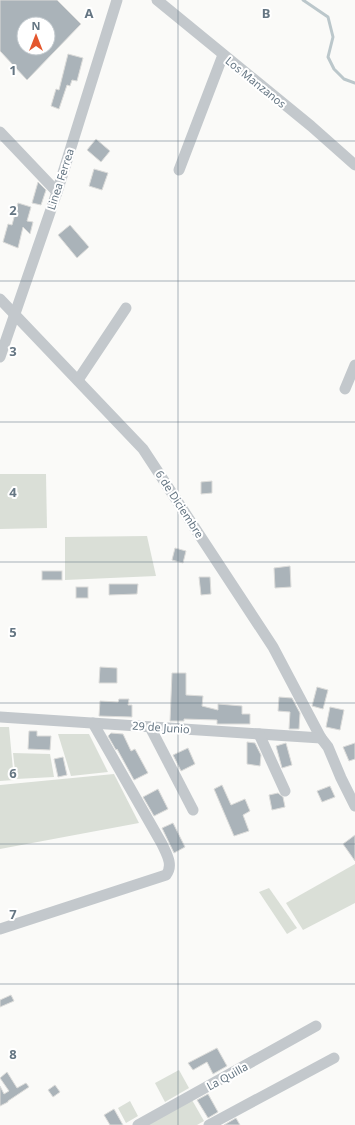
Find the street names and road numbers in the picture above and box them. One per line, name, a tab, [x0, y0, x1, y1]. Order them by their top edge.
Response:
street label: Los Manzanos	[223, 53, 289, 111]
street label: Linea Ferrea	[43, 146, 77, 212]
street label: 6 de Diciembre	[153, 467, 207, 541]
street label: 29 de Junio	[132, 718, 190, 737]
street label: La Quilla	[204, 1059, 250, 1093]

